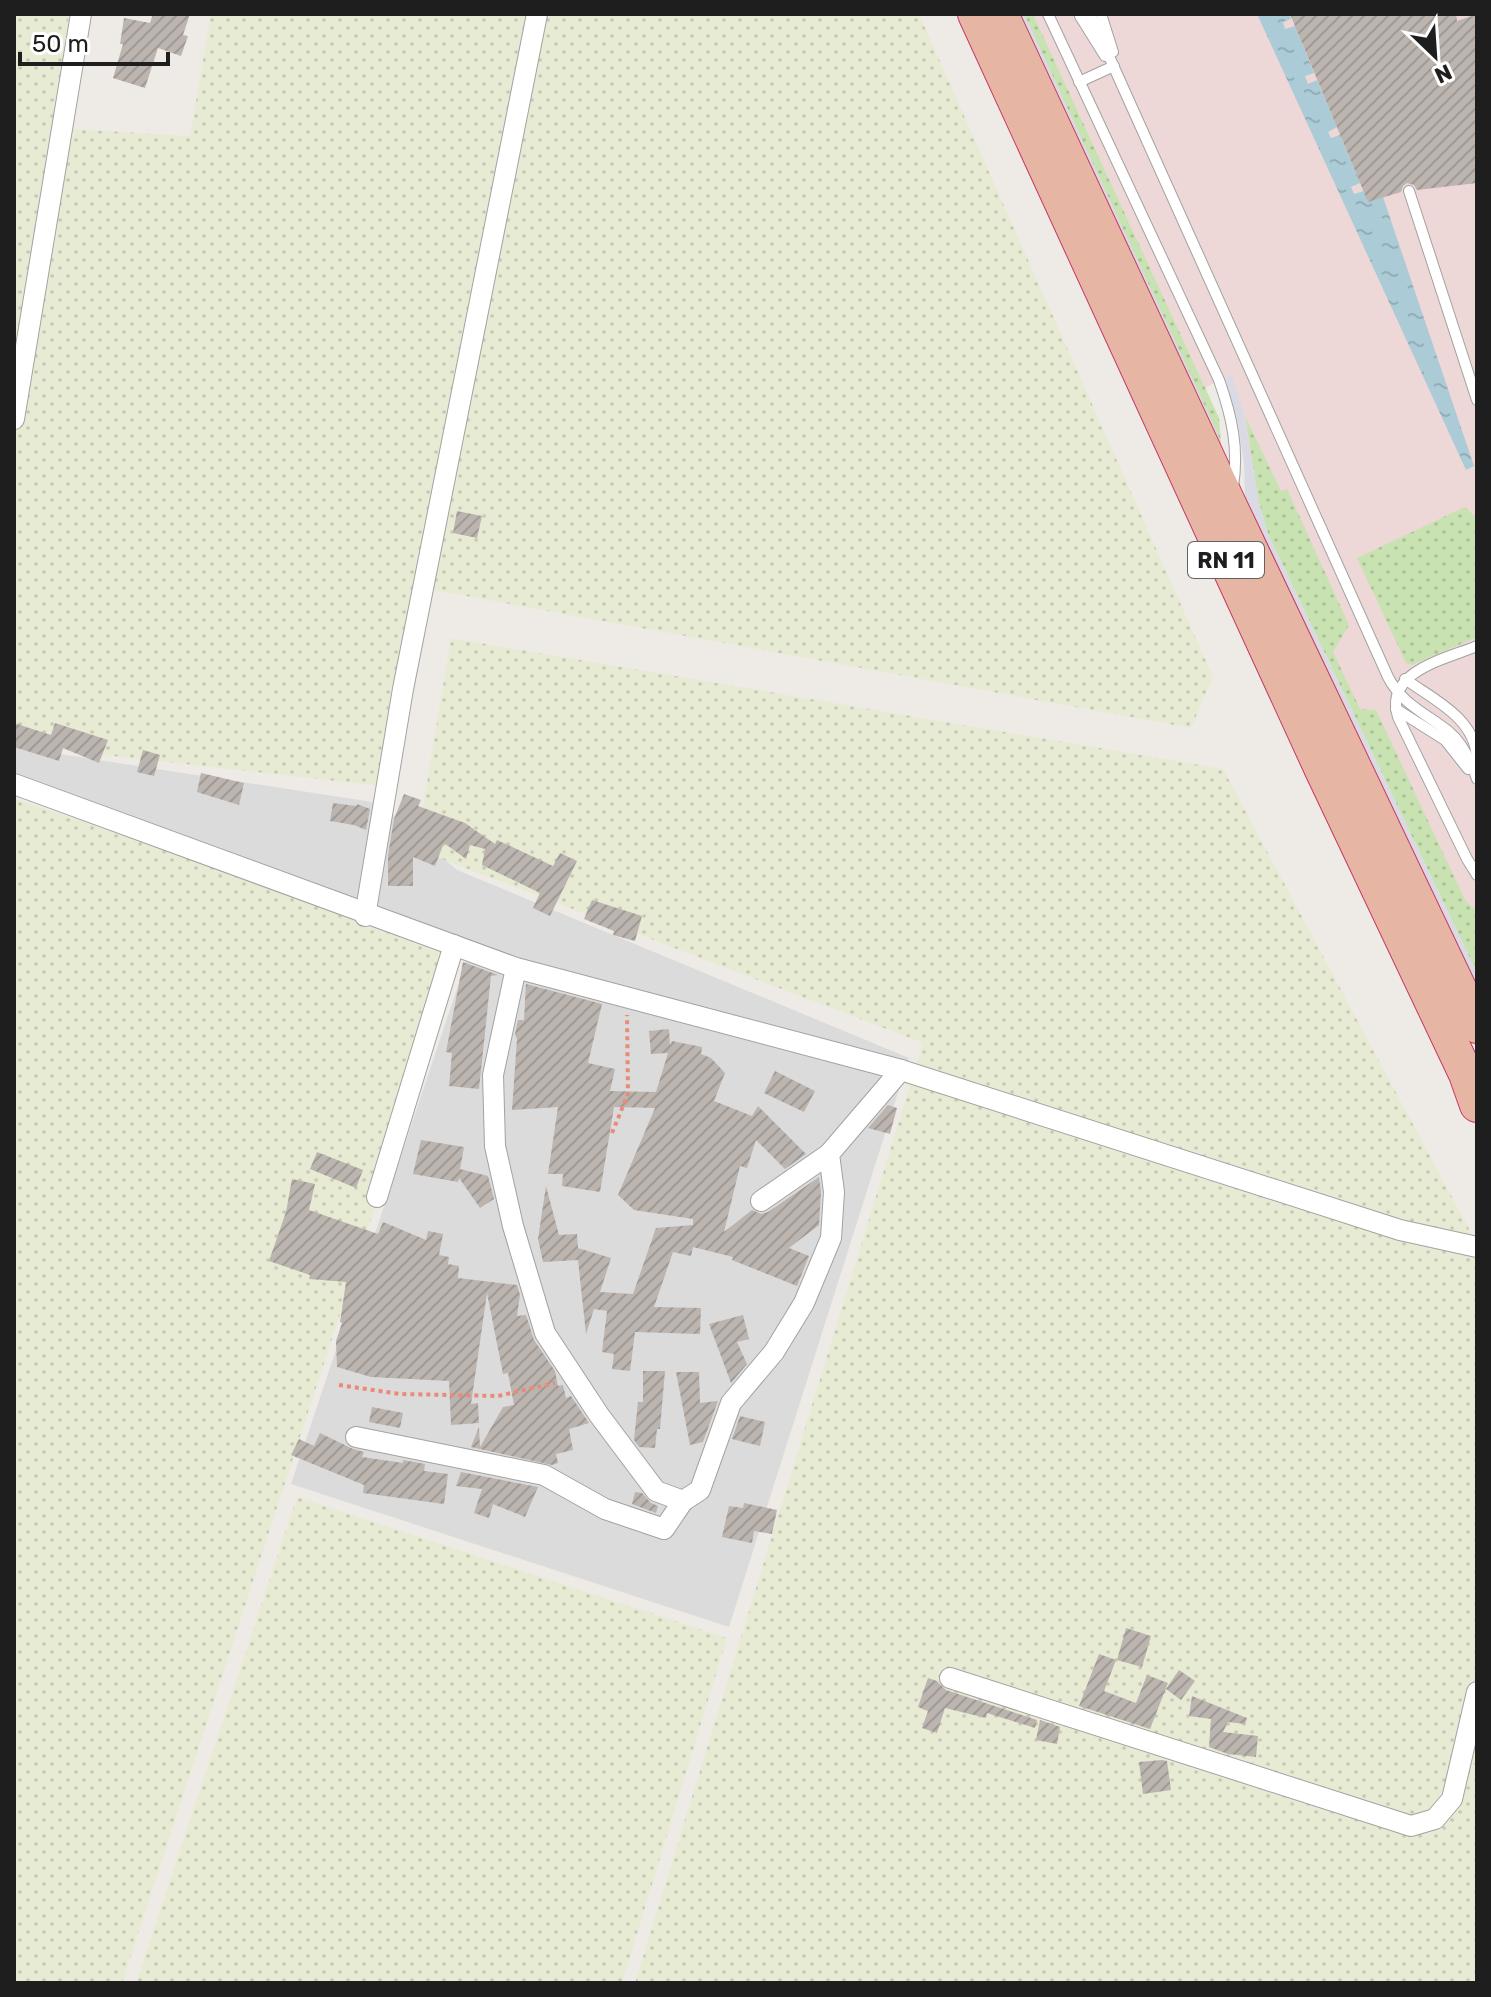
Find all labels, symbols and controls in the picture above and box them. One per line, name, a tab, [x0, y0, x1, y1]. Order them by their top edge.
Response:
scale bar	[20, 16, 168, 66]
north arrow	[1395, 16, 1475, 96]
text: 50 m	[32, 30, 89, 58]
text: N	[1430, 58, 1456, 89]
road number: RN 11	[1188, 542, 1264, 578]

